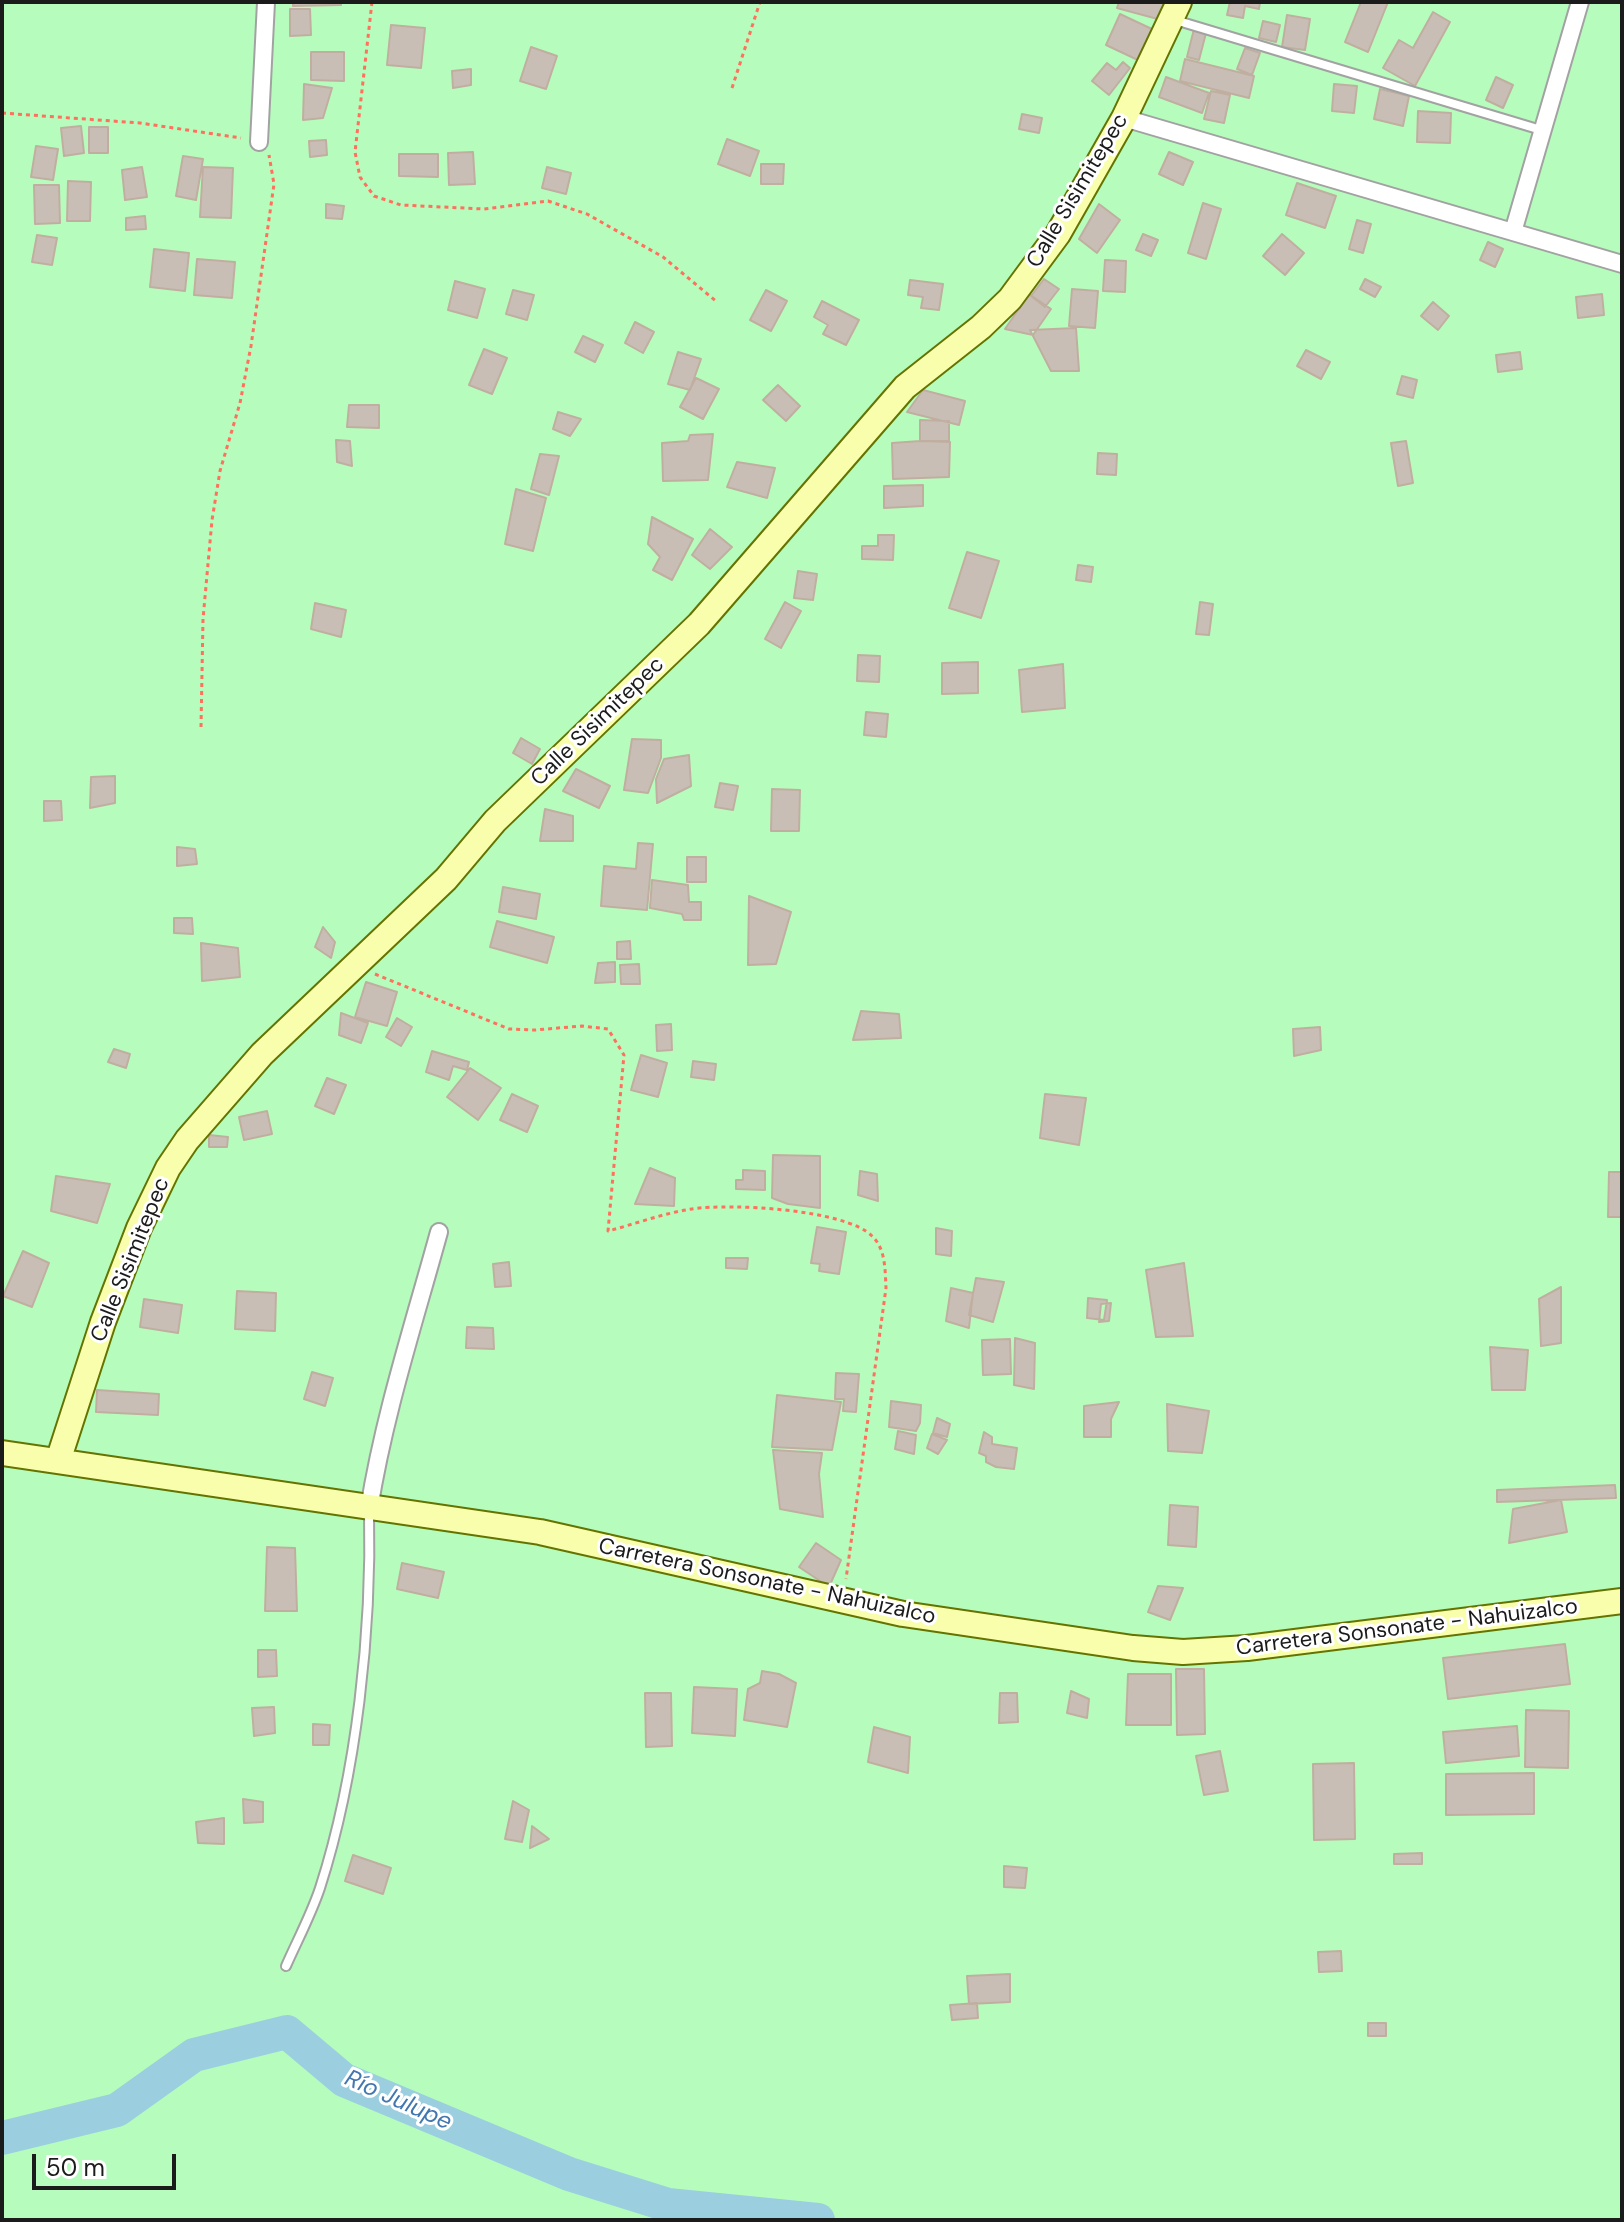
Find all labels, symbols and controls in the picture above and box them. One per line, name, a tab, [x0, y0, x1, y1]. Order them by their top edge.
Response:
street label: Calle Sisimitepec	[1022, 109, 1134, 273]
street label: Calle Sisimitepec	[526, 652, 670, 792]
street label: Calle Sisimitepec	[86, 1174, 176, 1346]
street label: Carretera Sonsonate - Nahuizalco	[596, 1533, 938, 1631]
street label: Carretera Sonsonate - Nahuizalco	[1235, 1594, 1579, 1662]
water label: Río Julupe	[340, 2065, 456, 2137]
scale bar	[36, 2138, 180, 2188]
text: 50 m	[46, 2152, 105, 2183]

